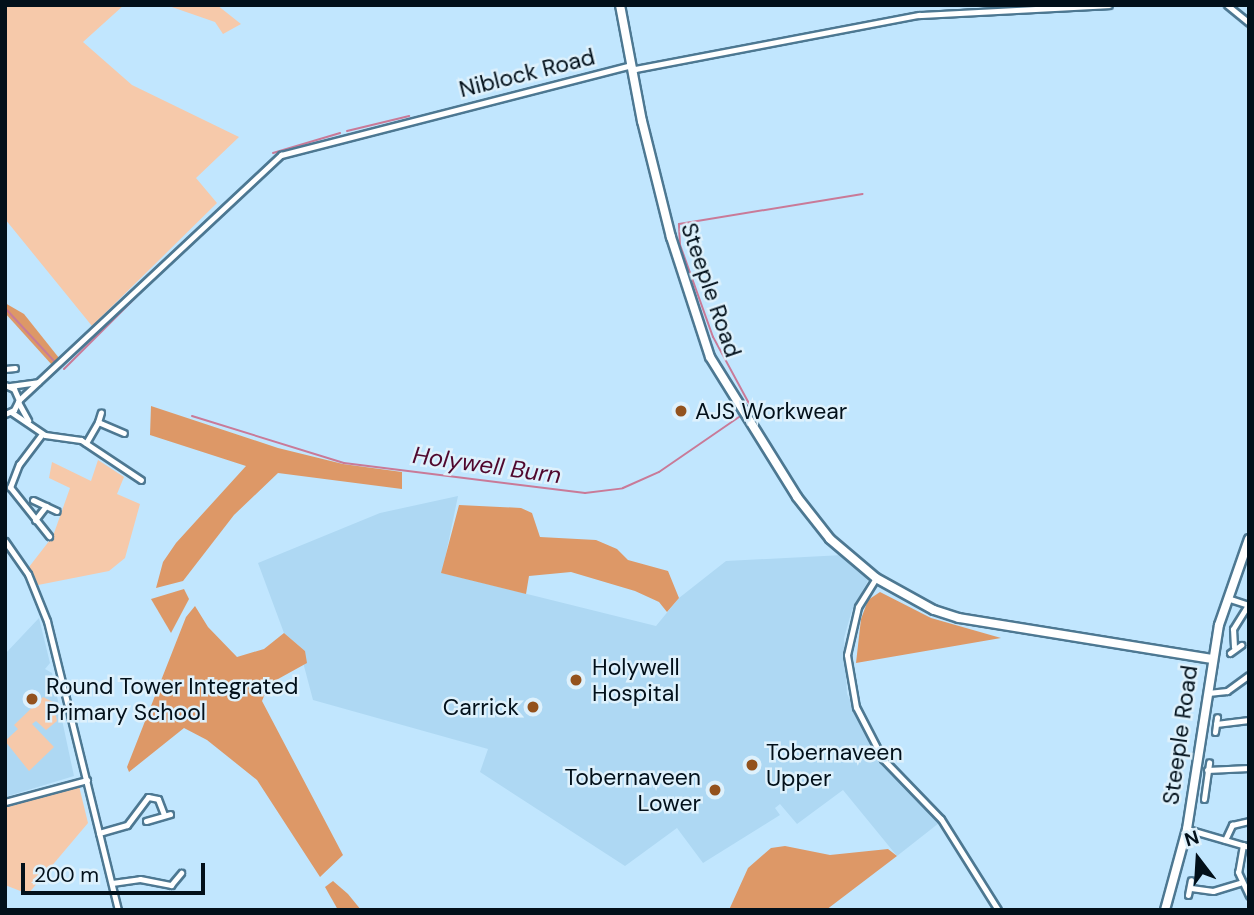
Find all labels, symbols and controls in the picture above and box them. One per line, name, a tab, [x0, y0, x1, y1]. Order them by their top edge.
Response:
street label: Niblock Road	[456, 43, 598, 103]
street label: Steeple Road	[675, 219, 747, 361]
place label: AJS Workwear	[695, 397, 847, 425]
marker: AJS Workwear	[673, 403, 689, 419]
water label: Holywell Burn	[411, 440, 563, 490]
place label: Holywell Hospital	[592, 653, 680, 707]
street label: Steeple Road	[1157, 664, 1203, 806]
marker: Holywell Hospital	[566, 670, 586, 690]
place label: Round Tower Integrated Primary School	[46, 672, 298, 726]
marker: Round Tower Integrated Primary School	[24, 691, 40, 707]
place label: Carrick	[443, 693, 519, 721]
marker: Carrick	[525, 699, 541, 715]
place label: Tobernaveen Upper	[766, 738, 903, 792]
marker: Tobernaveen Upper	[744, 757, 760, 773]
place label: Tobernaveen Lower	[564, 763, 701, 817]
marker: Tobernaveen Lower	[707, 782, 723, 798]
north arrow	[1163, 824, 1233, 894]
text: N	[1181, 824, 1202, 852]
scale bar	[24, 848, 208, 892]
text: 200 m	[34, 861, 99, 889]

